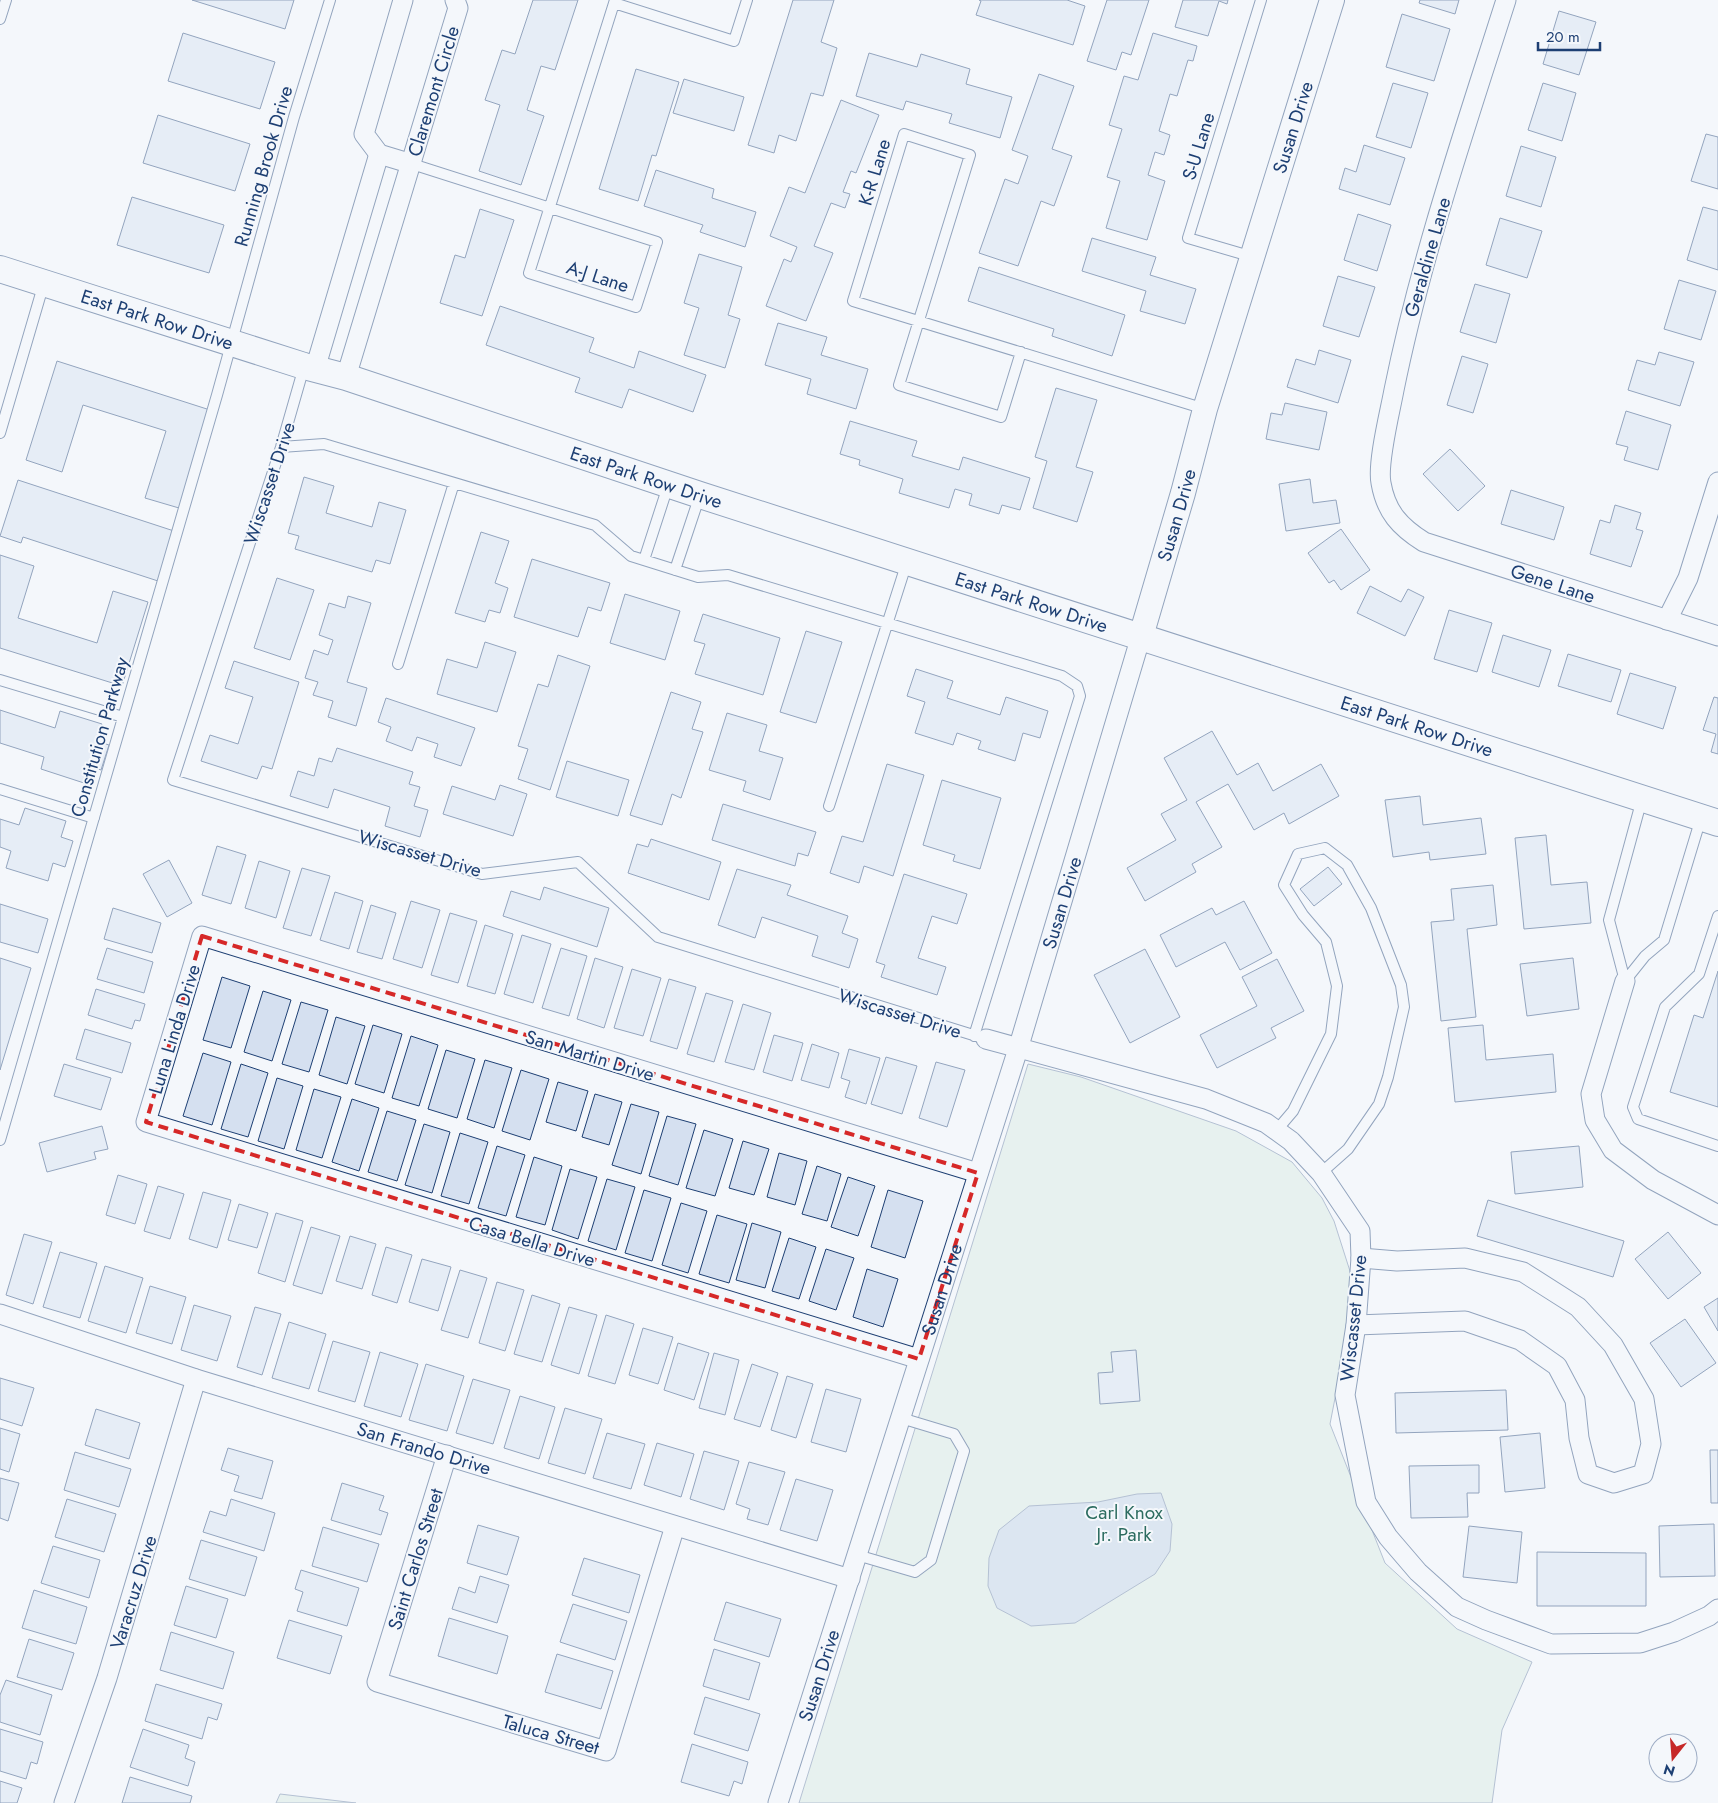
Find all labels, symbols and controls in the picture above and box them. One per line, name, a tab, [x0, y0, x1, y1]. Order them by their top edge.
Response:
scale bar	[1538, 20, 1600, 52]
street label: Claremont Circle	[401, 22, 466, 160]
text: 20 m	[1546, 26, 1580, 48]
street label: Susan Drive	[1266, 78, 1320, 177]
street label: Running Brook Drive	[228, 82, 299, 250]
street label: S-U Lane	[1175, 109, 1222, 183]
street label: K-R Lane	[852, 135, 897, 209]
street label: Geraldine Lane	[1398, 194, 1457, 320]
street label: A-J Lane	[563, 254, 633, 299]
street label: East Park Row Drive	[77, 283, 237, 357]
street label: Wiscasset Drive	[237, 418, 302, 548]
street label: East Park Row Drive	[567, 440, 726, 515]
street label: Susan Drive	[1151, 466, 1203, 565]
street label: Gene Lane	[1507, 557, 1599, 610]
street label: East Park Row Drive	[952, 565, 1111, 640]
street label: Constitution Parkway	[64, 653, 135, 820]
street label: East Park Row Drive	[1337, 689, 1497, 764]
street label: Wiscasset Drive	[355, 823, 485, 884]
street label: Susan Drive	[1036, 853, 1089, 952]
street label: Luna Linda Drive	[142, 961, 207, 1097]
street label: Wiscasset Drive	[835, 982, 965, 1045]
street label: San Martin Drive	[522, 1023, 658, 1088]
street label: Casa Bella Drive	[465, 1209, 599, 1274]
street label: Susan Drive	[915, 1240, 969, 1339]
street label: Wiscasset Drive	[1333, 1253, 1374, 1383]
street label: San Frando Drive	[353, 1415, 495, 1482]
street label: Saint Carlos Street	[381, 1485, 450, 1633]
park label: Carl Knox Jr. Park	[1085, 1499, 1163, 1548]
street label: Varacruz Drive	[103, 1532, 164, 1652]
street label: Susan Drive	[792, 1626, 846, 1725]
street label: Taluca Street	[499, 1708, 603, 1761]
north arrow	[1648, 1733, 1698, 1783]
text: N	[1661, 1759, 1677, 1782]

